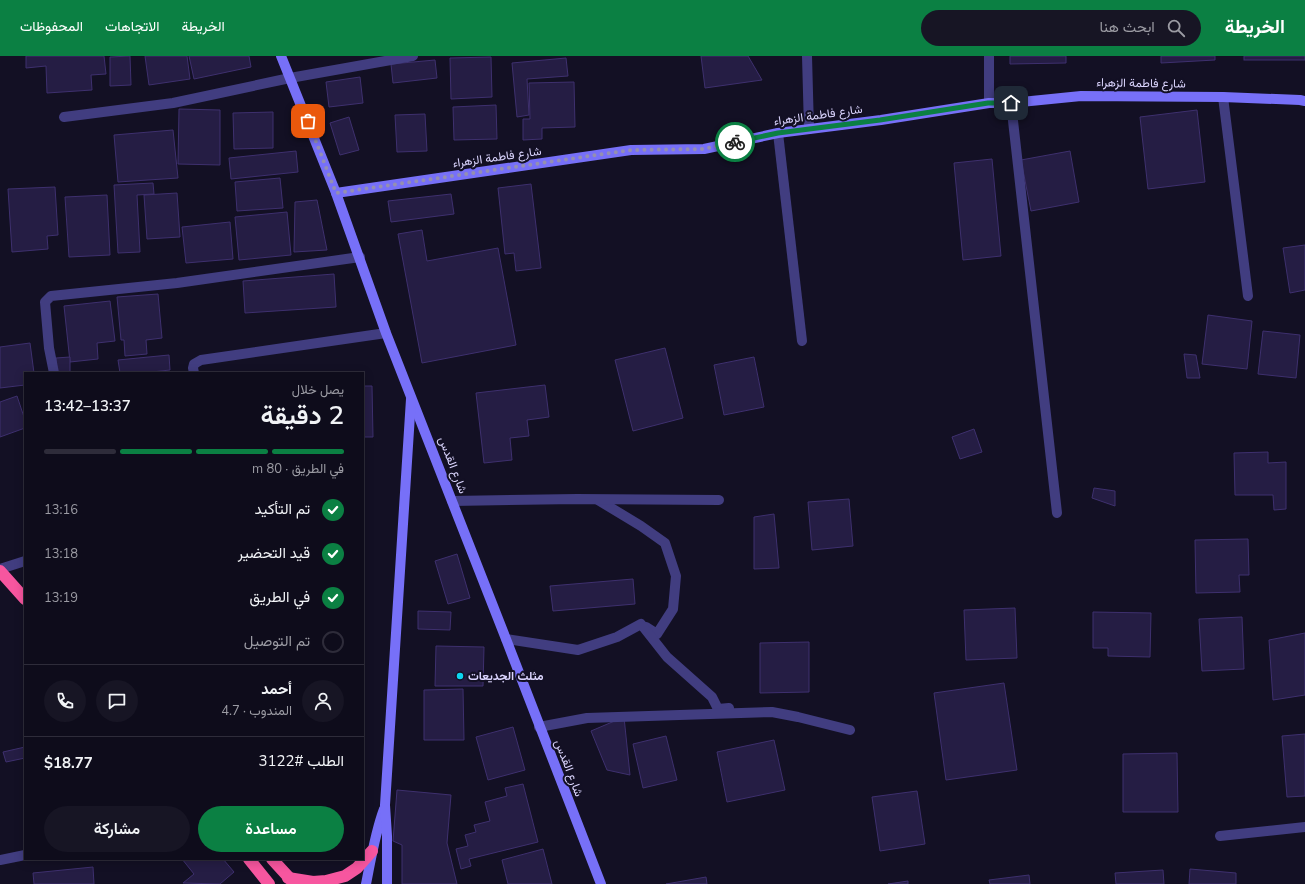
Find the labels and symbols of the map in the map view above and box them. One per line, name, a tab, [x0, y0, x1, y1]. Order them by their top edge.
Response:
street label: شارع فاطمة الزهراء	[1096, 74, 1186, 93]
pin	[994, 86, 1028, 120]
street label: شارع فاطمة الزهراء	[773, 101, 864, 130]
pin	[291, 104, 325, 138]
courier	[715, 122, 755, 162]
street label: شارع فاطمة الزهراء	[452, 143, 543, 172]
street label: شارع القدس	[434, 434, 471, 496]
place label: مثلث الجديعات	[468, 668, 544, 684]
marker: مثلث الجديعات	[455, 671, 465, 681]
street label: شارع القدس	[550, 737, 587, 799]

